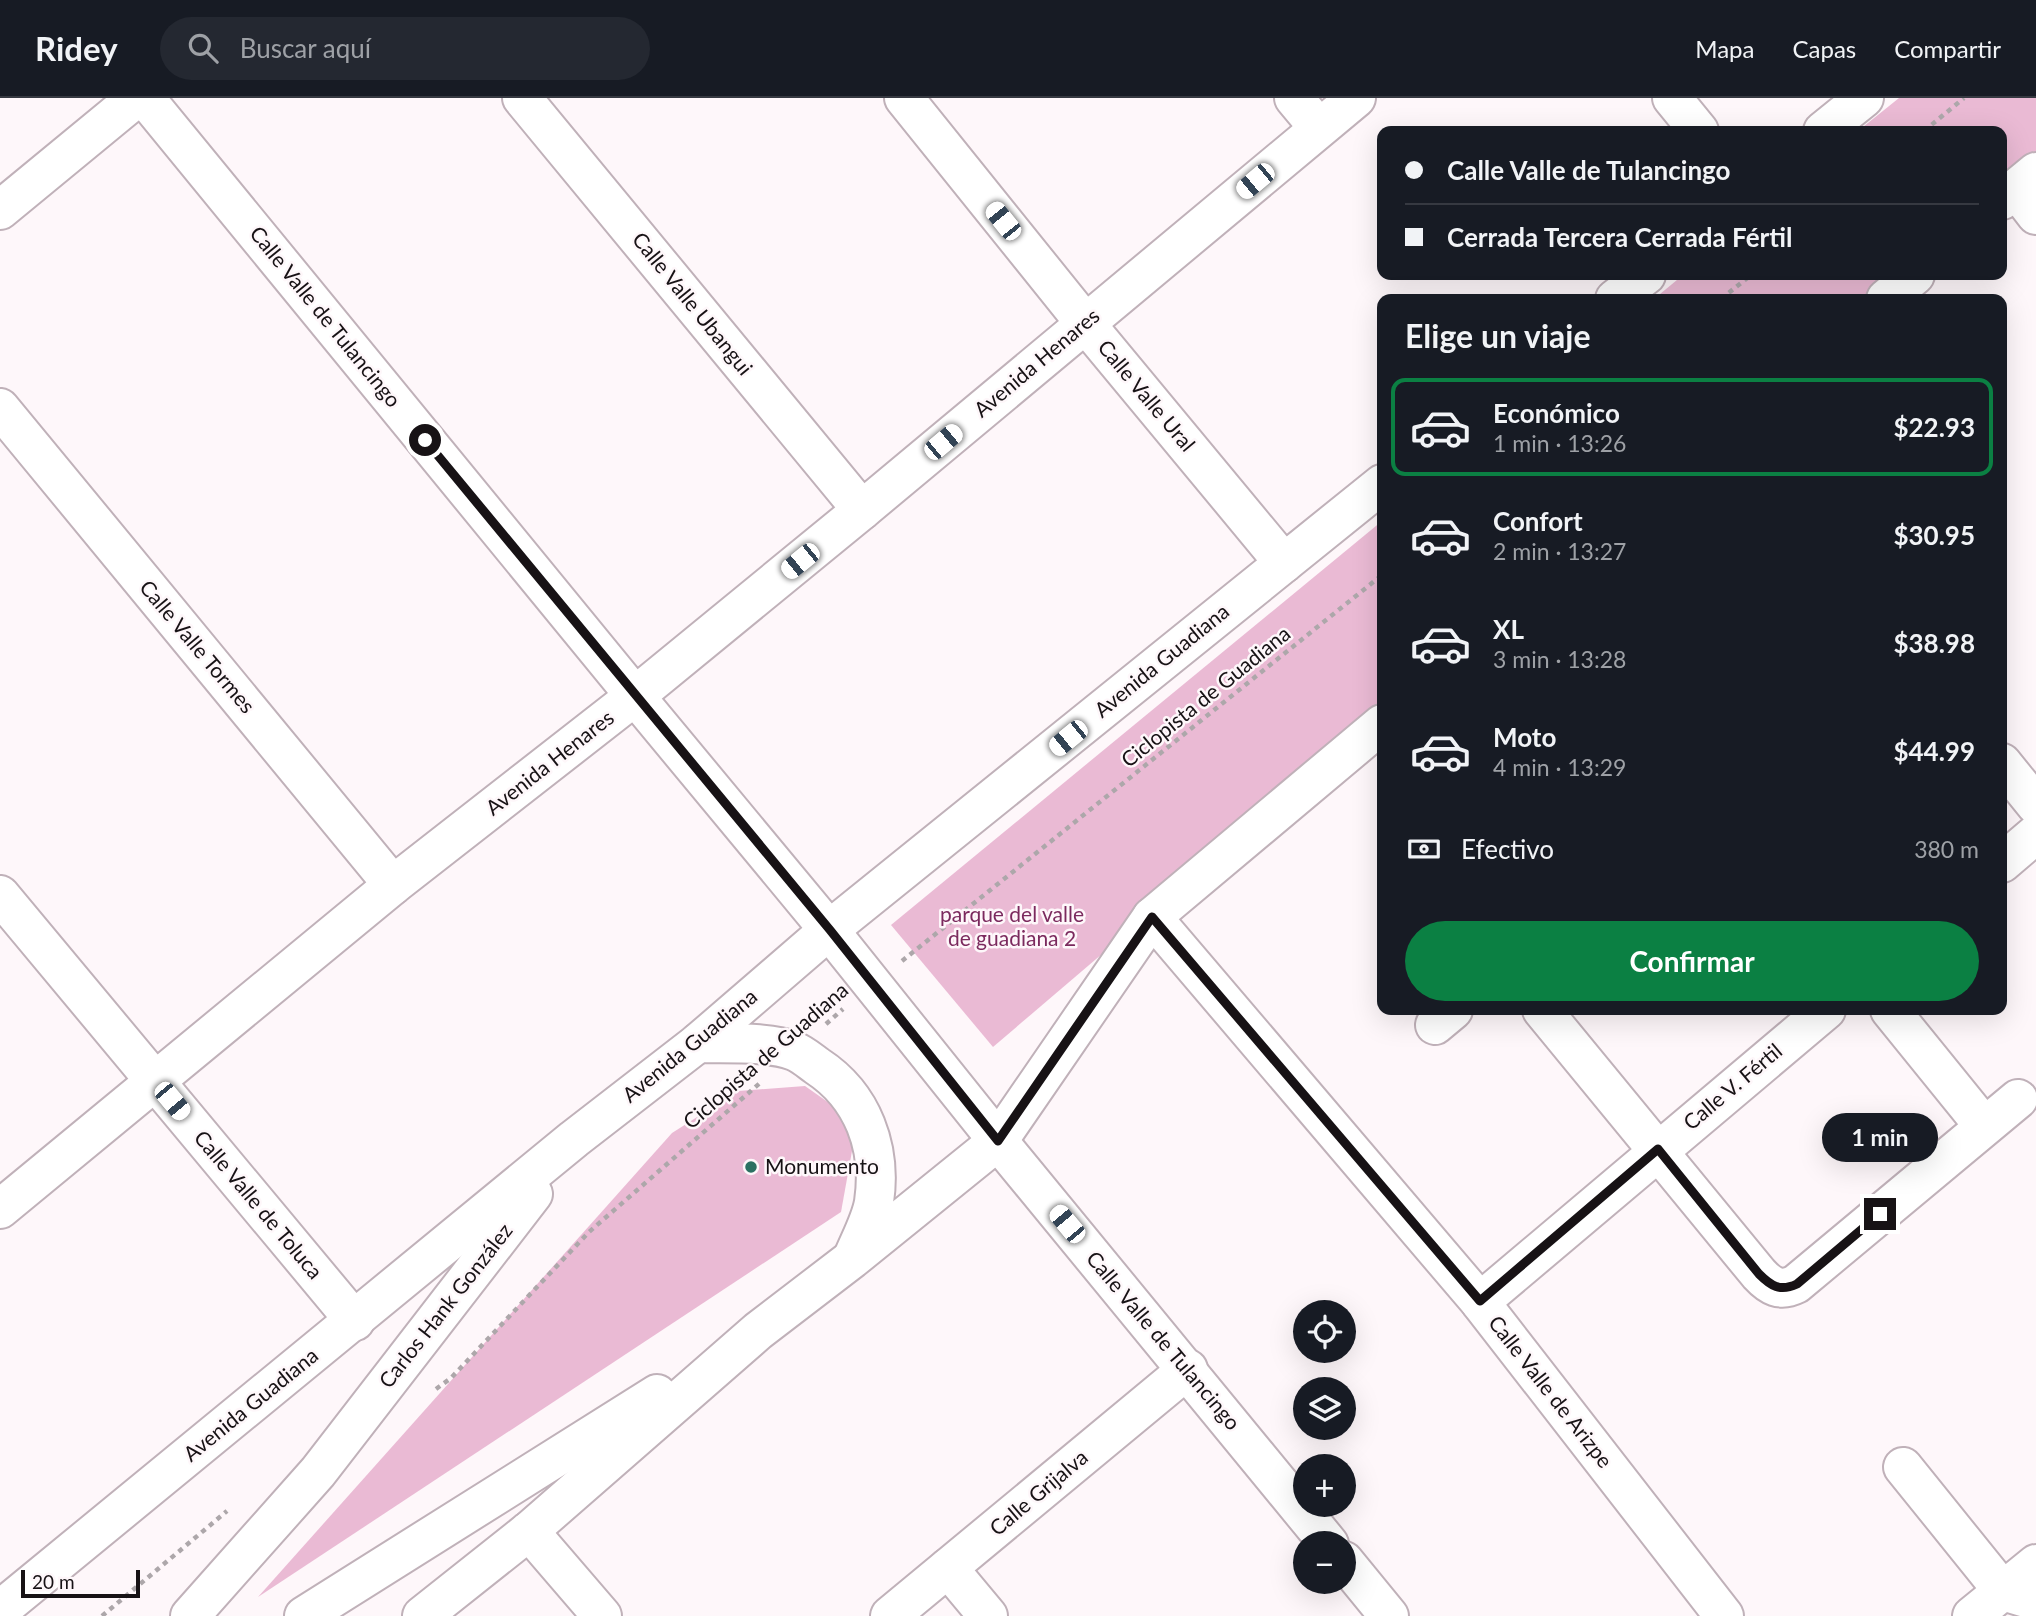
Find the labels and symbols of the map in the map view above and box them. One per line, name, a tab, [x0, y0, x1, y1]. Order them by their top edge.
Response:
car	[1233, 159, 1278, 203]
car	[982, 198, 1025, 244]
street label: Calle Valle de Tulancingo	[245, 221, 407, 412]
street label: Calle Valle Ubangui	[628, 227, 758, 379]
street label: Avenida Henares	[968, 302, 1104, 421]
street label: Calle Valle Ural	[1093, 334, 1201, 456]
car	[921, 420, 966, 464]
route start	[409, 424, 441, 456]
car	[778, 540, 823, 582]
street label: Calle Valle Tormes	[135, 574, 261, 718]
street label: Avenida Guadiana	[1089, 598, 1233, 722]
street label: Ciclopista de Guadiana	[1116, 620, 1295, 772]
street label: Avenida Henares	[480, 704, 618, 820]
car	[1046, 717, 1091, 759]
park label: parque del valle de guadiana 2	[940, 901, 1084, 950]
street label: Ciclopista de Guadiana	[678, 977, 853, 1133]
street label: Avenida Guadiana	[617, 983, 761, 1107]
street label: Calle V. Fértil	[1678, 1037, 1786, 1134]
car	[151, 1078, 194, 1124]
callout: 1 min	[1822, 1112, 1938, 1162]
street label: Calle Valle de Toluca	[190, 1125, 329, 1283]
place label: Monumento	[765, 1153, 879, 1178]
marker: Monumento	[743, 1159, 759, 1175]
route end	[1864, 1198, 1896, 1230]
car	[1046, 1201, 1089, 1247]
street label: Carlos Hank González	[373, 1218, 517, 1392]
street label: Calle Valle de Tulancingo	[1082, 1246, 1246, 1435]
street label: Calle Valle de Arizpe	[1484, 1310, 1618, 1472]
street label: Avenida Guadiana	[178, 1342, 322, 1466]
street label: Calle Grijalva	[984, 1444, 1092, 1540]
scale bar	[21, 1567, 140, 1599]

